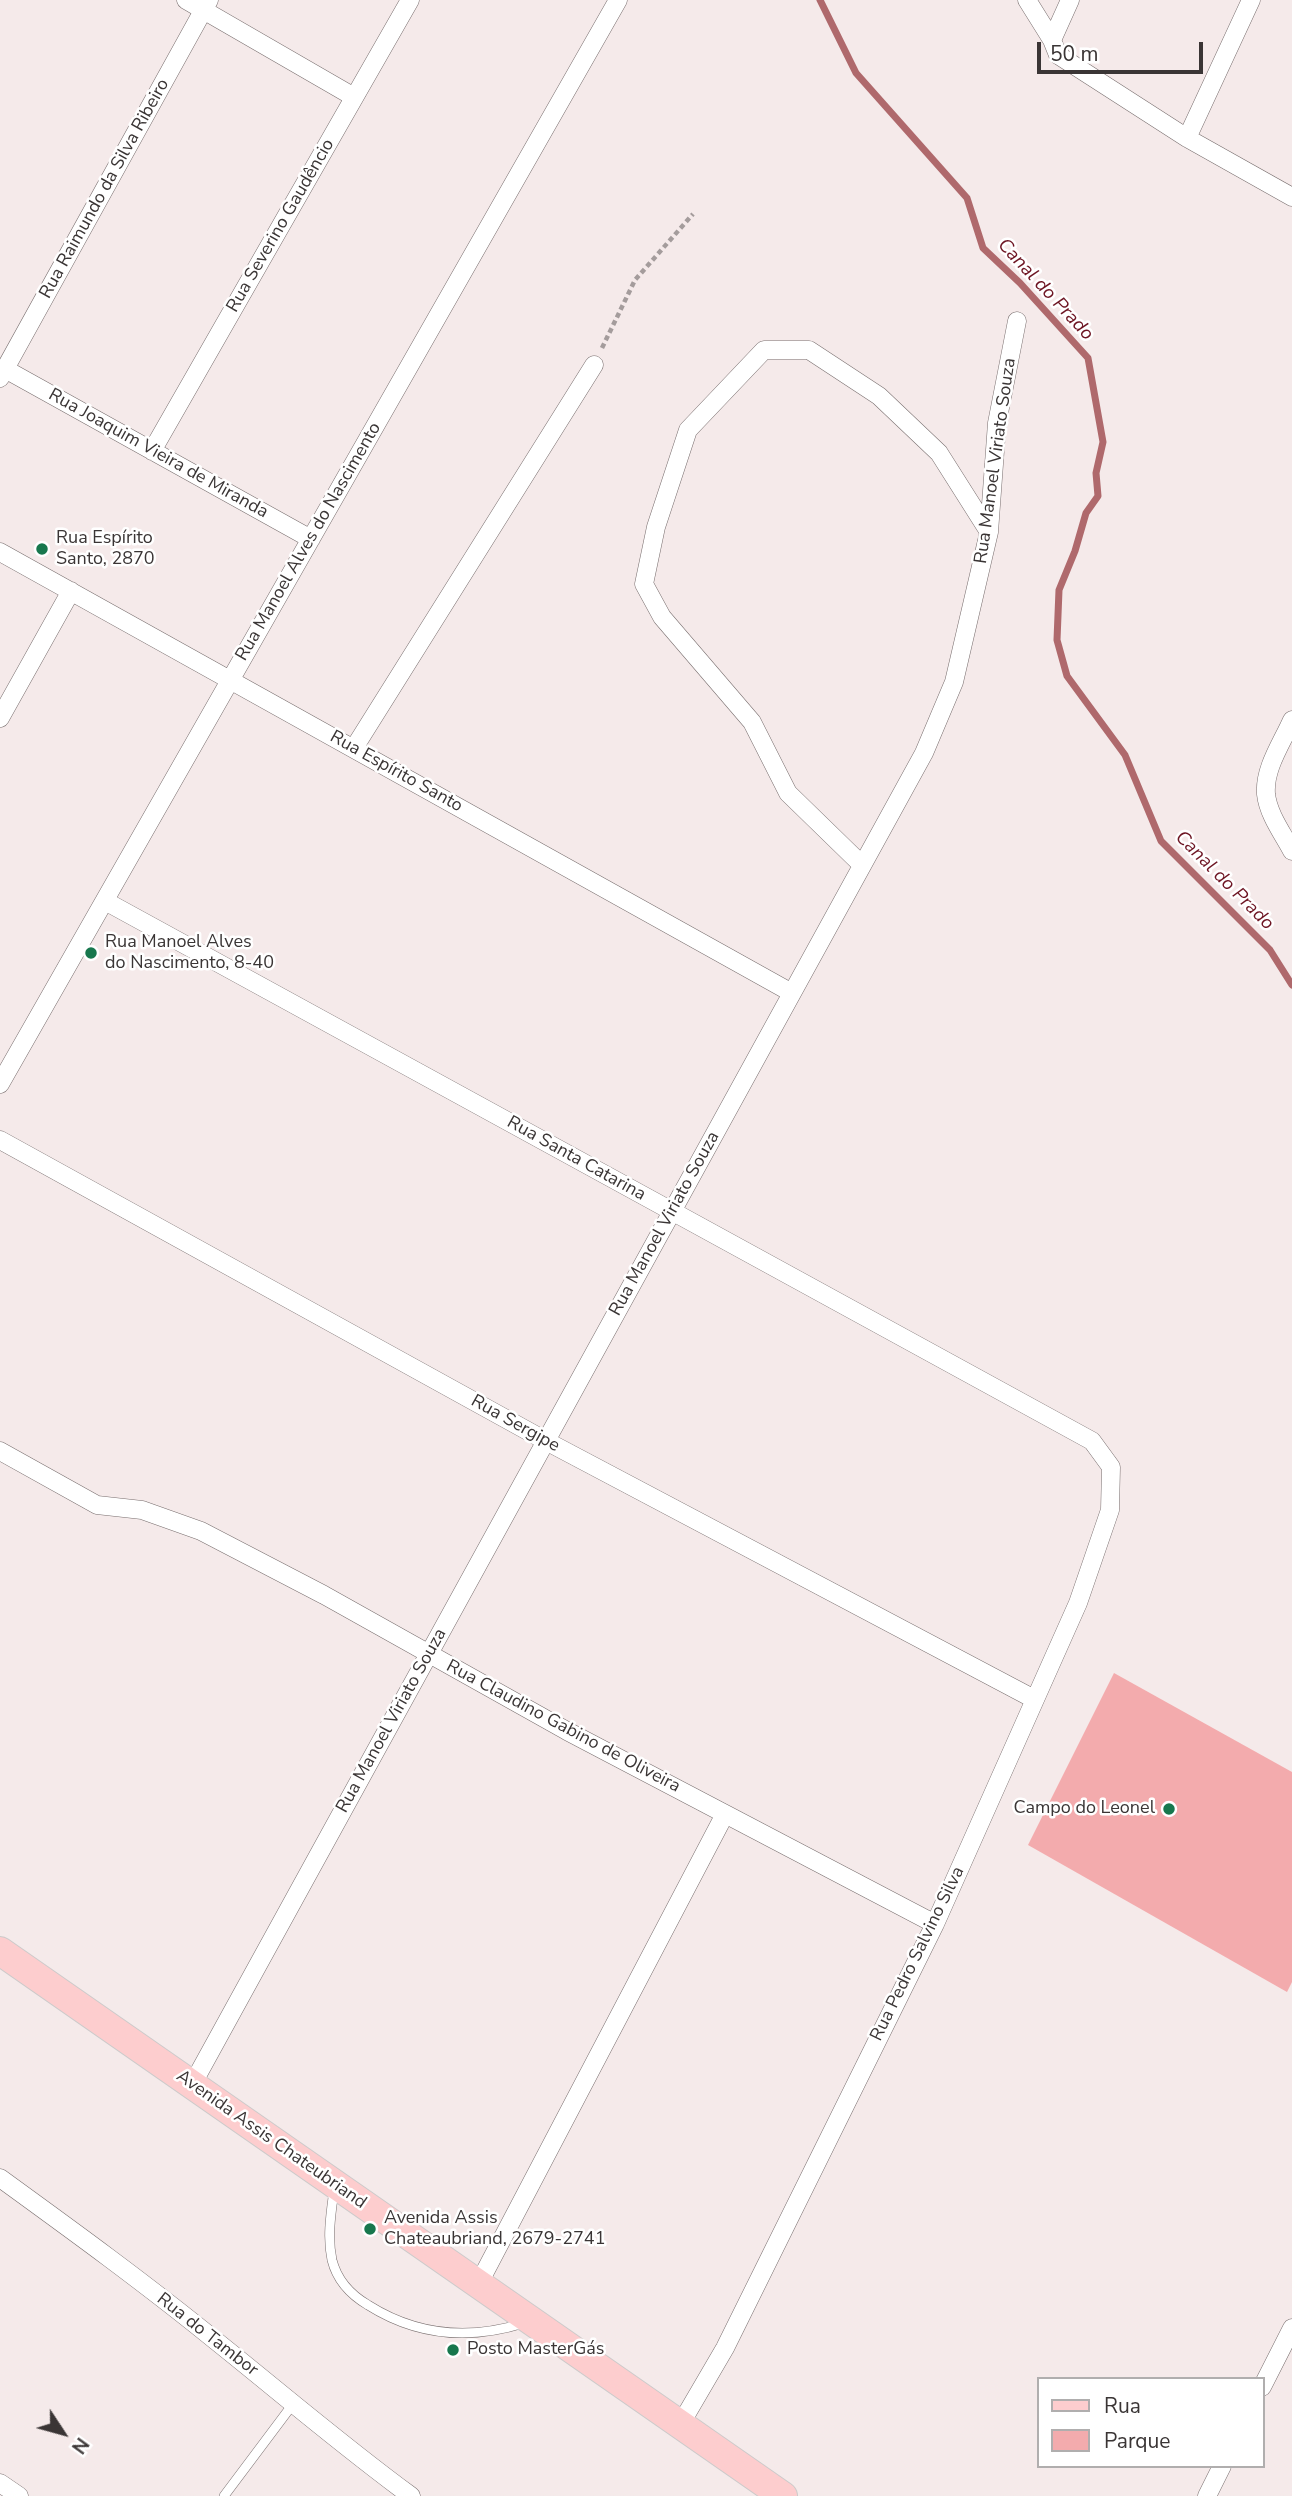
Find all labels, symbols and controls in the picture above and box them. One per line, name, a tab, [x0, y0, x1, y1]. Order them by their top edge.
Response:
scale bar	[1040, 28, 1206, 72]
text: 50 m	[1050, 40, 1099, 68]
street label: Rua Raimundo da Silva Ribeiro	[35, 75, 175, 303]
street label: Rua Severino Gaudêncio	[223, 135, 339, 317]
water label: Canal do Prado	[992, 234, 1098, 346]
street label: Rua Manoel Viriato Souza	[971, 357, 1021, 565]
street label: Rua Joaquim Vieira de Miranda	[44, 384, 272, 524]
street label: Rua Manoel Alves do Nascimento	[232, 419, 386, 665]
place label: Rua Espírito Santo, 2870	[56, 528, 155, 570]
marker: Rua Espírito Santo, 2870	[34, 541, 50, 557]
street label: Rua Espírito Santo	[326, 727, 466, 817]
water label: Canal do Prado	[1170, 827, 1278, 935]
place label: Rua Manoel Alves do Nascimento, 8-40	[105, 932, 274, 974]
marker: Rua Manoel Alves do Nascimento, 8-40	[83, 945, 99, 961]
street label: Rua Santa Catarina	[503, 1112, 649, 1206]
street label: Rua Manoel Viriato Souza	[605, 1128, 725, 1320]
street label: Rua Sergipe	[467, 1391, 563, 1457]
street label: Rua Manoel Viriato Souza	[332, 1625, 452, 1817]
street label: Rua Claudino Gabino de Oliveira	[442, 1656, 684, 1798]
place label: Campo do Leonel	[1014, 1798, 1155, 1820]
marker: Campo do Leonel	[1161, 1801, 1177, 1817]
street label: Rua Pedro Salvino Silva	[866, 1863, 970, 2045]
street label: Avenida Assis Chateubriand	[172, 2066, 370, 2214]
place label: Avenida Assis Chateaubriand, 2679-2741	[384, 2208, 605, 2250]
marker: Avenida Assis Chateaubriand, 2679-2741	[362, 2221, 378, 2237]
street label: Rua do Tambor	[152, 2289, 262, 2381]
place label: Posto MasterGás	[467, 2339, 604, 2361]
marker: Posto MasterGás	[445, 2342, 461, 2358]
legend	[1036, 2377, 1264, 2468]
text: Rua	[1104, 2392, 1141, 2420]
north arrow	[28, 2398, 98, 2468]
text: Parque	[1104, 2427, 1171, 2455]
text: N	[65, 2432, 95, 2459]

